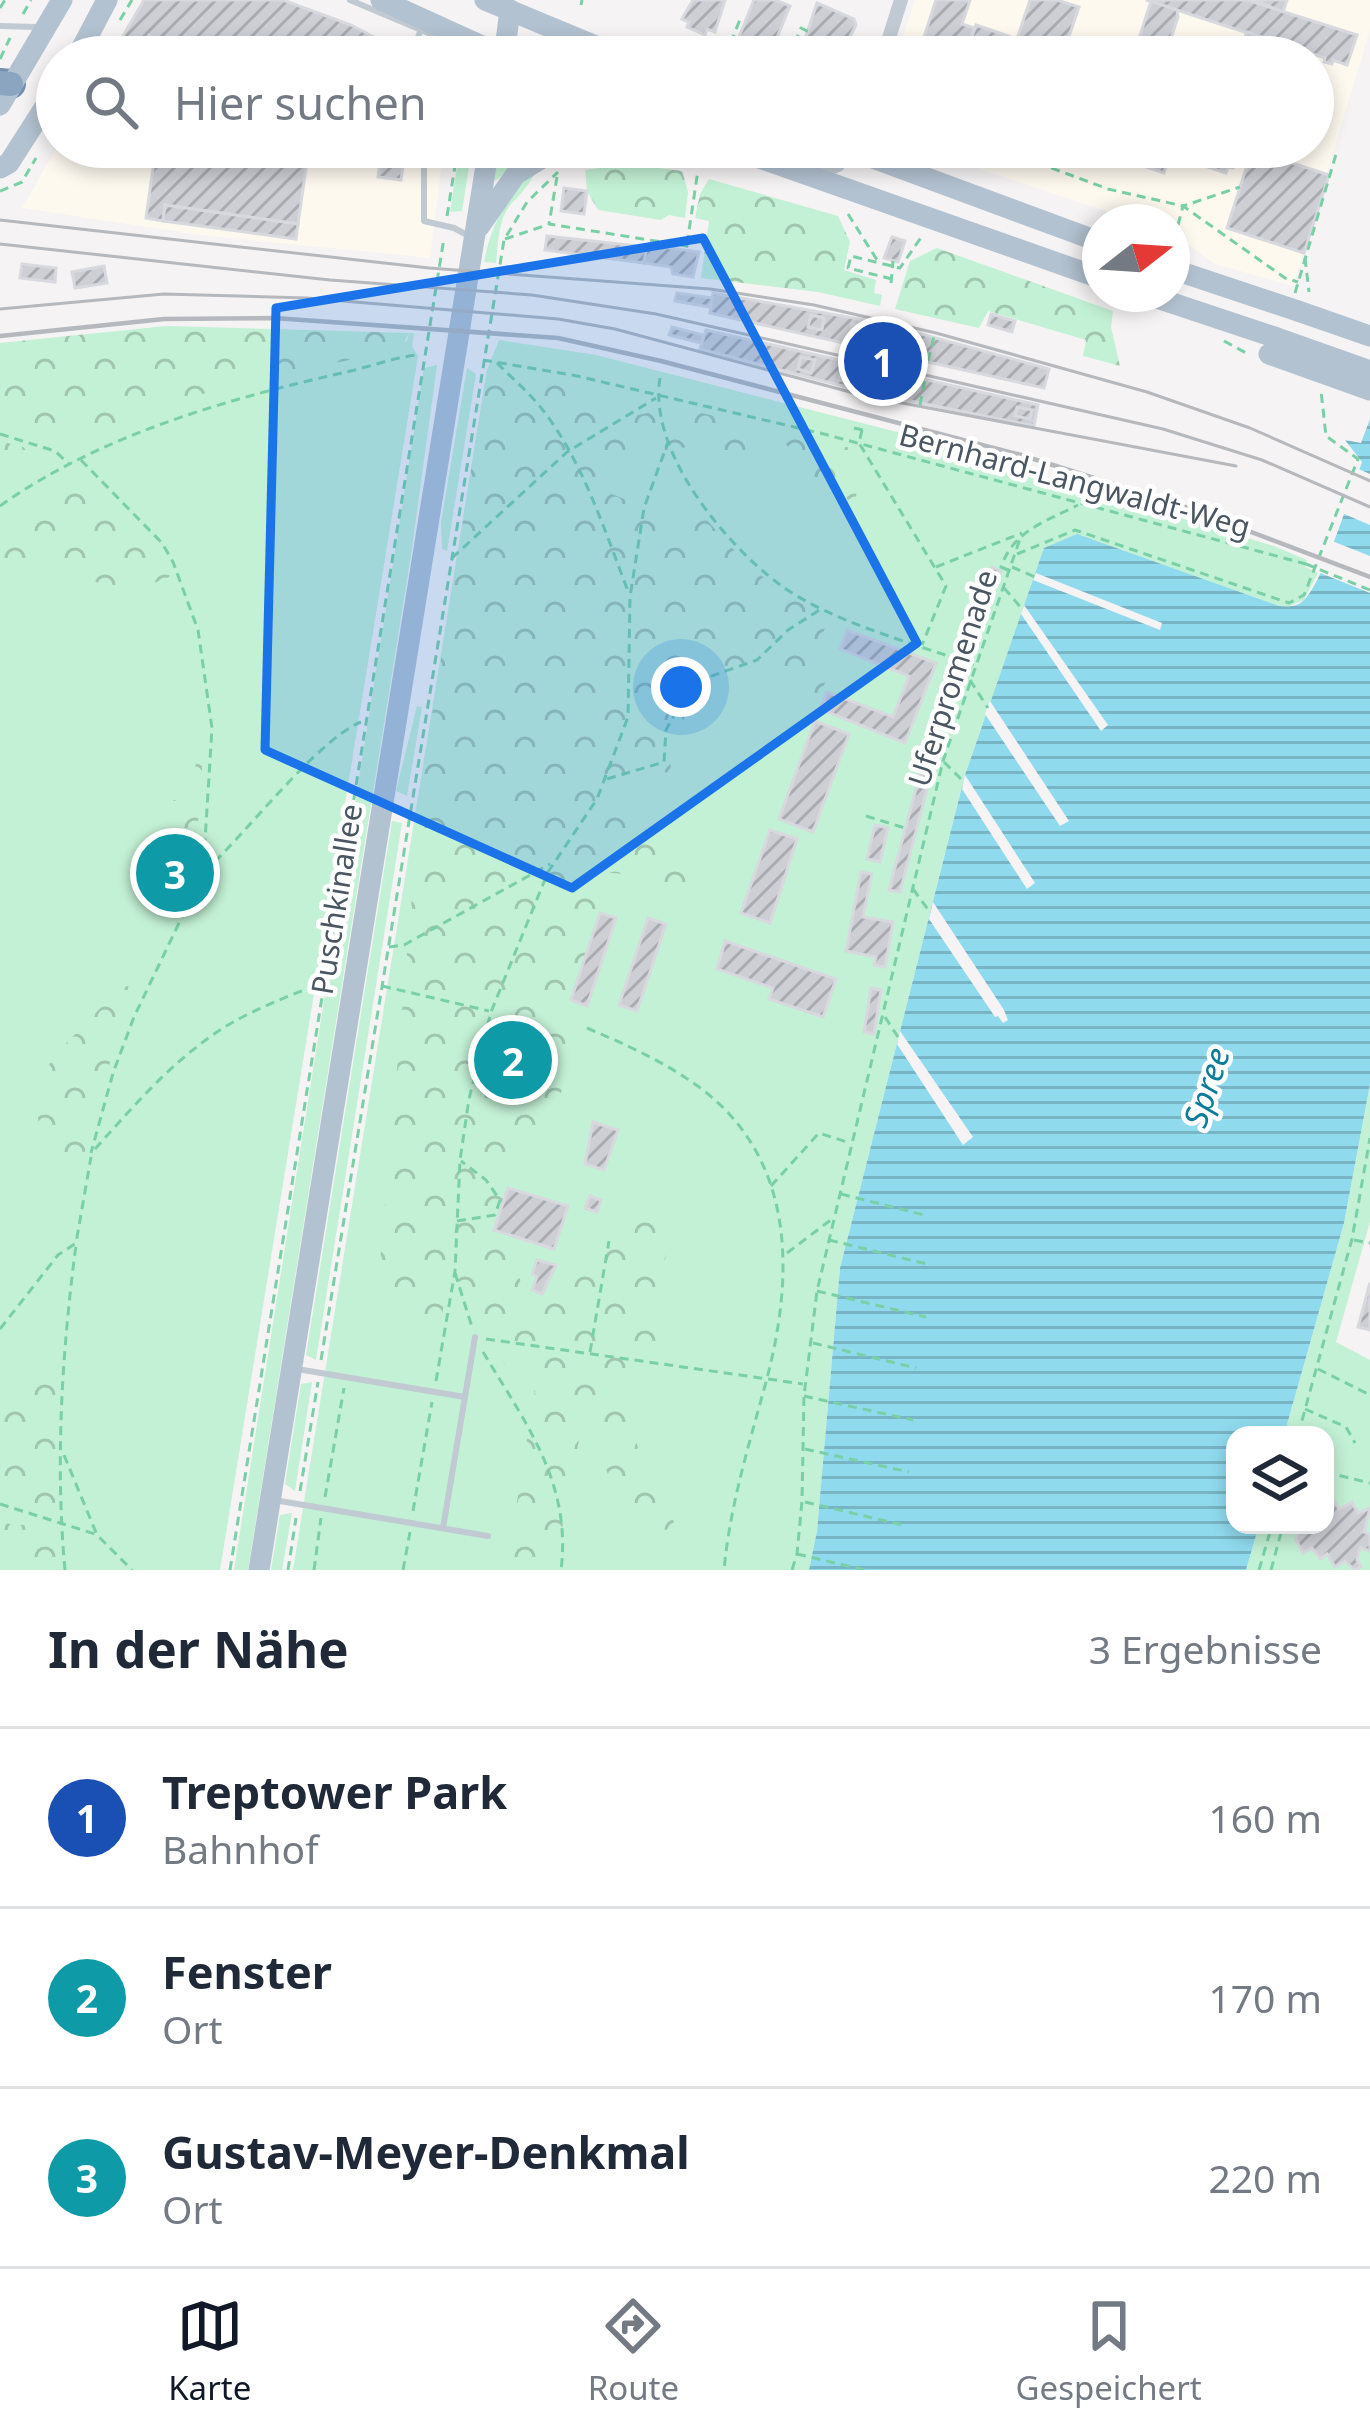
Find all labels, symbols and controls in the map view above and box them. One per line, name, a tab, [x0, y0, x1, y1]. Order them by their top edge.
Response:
search box	[36, 36, 1334, 168]
icon: search	[78, 69, 144, 135]
text: Hier suchen	[174, 72, 427, 133]
north arrow	[1082, 204, 1190, 312]
pin: 1	[844, 316, 922, 406]
street label: Bernhard-Langwaldt-Weg	[895, 413, 1255, 547]
street label: Uferpromenade	[898, 564, 1006, 792]
your location	[651, 657, 711, 717]
street label: Puschkinallee	[301, 801, 371, 997]
pin: 3	[136, 828, 214, 918]
pin: 2	[474, 1015, 552, 1105]
water label: Spree	[1172, 1041, 1240, 1133]
map controls	[1226, 1426, 1334, 1534]
button: layers	[1226, 1426, 1334, 1534]
text: In der Nähe	[48, 1613, 349, 1683]
text: 3 Ergebnisse	[1089, 1622, 1322, 1675]
text: Treptower Park	[162, 1761, 507, 1822]
text: 1	[76, 1791, 98, 1844]
text: 160 m	[1208, 1791, 1322, 1844]
text: Bahnhof	[162, 1822, 319, 1875]
text: Fenster	[162, 1941, 332, 2002]
text: 2	[76, 1971, 98, 2024]
text: 170 m	[1208, 1971, 1322, 2024]
text: Ort	[162, 2002, 223, 2055]
text: Gustav-Meyer-Denkmal	[162, 2121, 690, 2182]
text: 3	[76, 2151, 98, 2204]
text: 220 m	[1208, 2151, 1322, 2204]
text: Ort	[162, 2182, 223, 2235]
tab: Karte	[168, 2293, 251, 2410]
tab: Route	[588, 2293, 679, 2410]
tab: Gespeichert	[1016, 2293, 1202, 2410]

